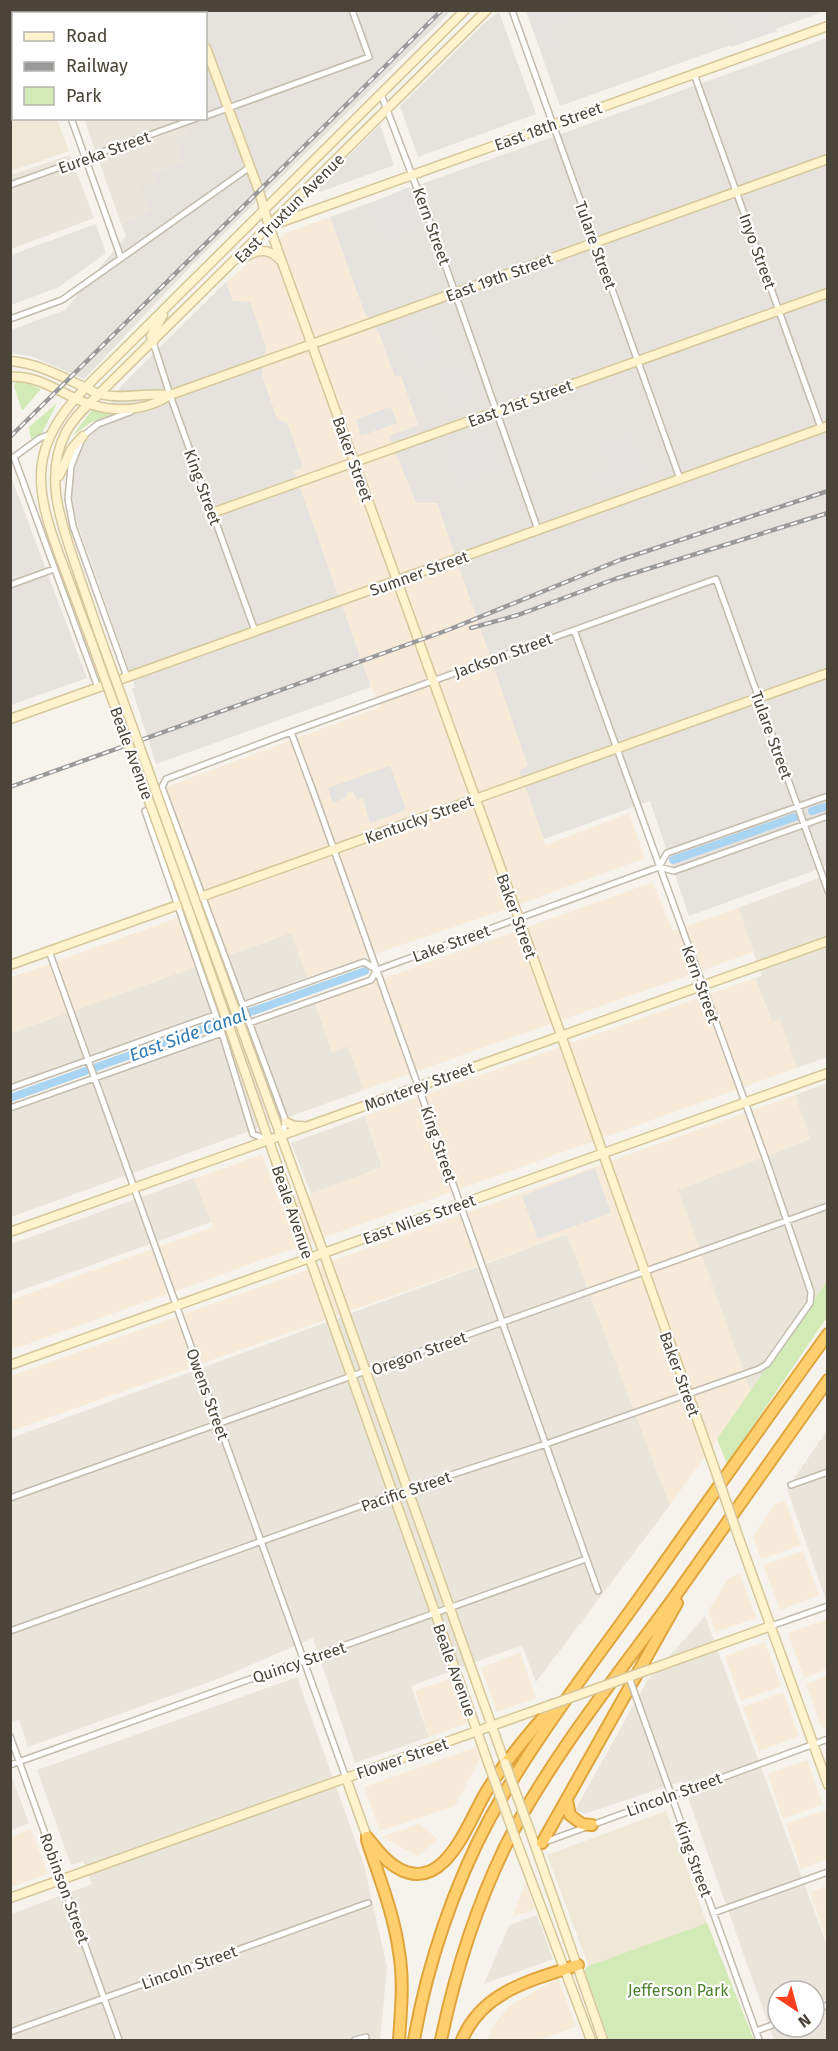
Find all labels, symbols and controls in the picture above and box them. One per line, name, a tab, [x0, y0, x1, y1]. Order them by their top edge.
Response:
legend	[12, 12, 207, 120]
text: Road	[66, 25, 108, 47]
text: Railway	[66, 55, 128, 77]
text: Park	[66, 85, 102, 107]
street label: East 18th Street	[492, 98, 605, 155]
street label: Eureka Street	[56, 127, 153, 178]
street label: East Truxtun Avenue	[231, 150, 348, 267]
street label: Kern Street	[409, 185, 454, 268]
street label: Tulare Street	[571, 199, 620, 292]
street label: Inyo Street	[735, 211, 780, 292]
street label: East 19th Street	[443, 249, 556, 306]
street label: East 21st Street	[465, 376, 575, 431]
street label: Baker Street	[328, 414, 377, 504]
street label: King Street	[180, 447, 225, 528]
street label: Sumner Street	[367, 547, 471, 600]
street label: Jackson Street	[451, 629, 555, 682]
street label: Tulare Street	[747, 689, 796, 782]
street label: Beale Avenue	[106, 704, 157, 802]
street label: Kentucky Street	[362, 791, 476, 848]
street label: Baker Street	[492, 871, 541, 961]
street label: Lake Street	[410, 921, 493, 966]
street label: Kern Street	[678, 943, 723, 1026]
water label: East Side Canal	[126, 1004, 250, 1066]
street label: Monterey Street	[362, 1058, 477, 1115]
street label: King Street	[417, 1104, 460, 1185]
street label: Beale Avenue	[268, 1163, 317, 1261]
street label: East Niles Street	[360, 1190, 478, 1249]
street label: Oregon Street	[369, 1327, 470, 1379]
street label: Baker Street	[655, 1329, 704, 1419]
street label: Owens Street	[182, 1346, 233, 1443]
street label: Pacific Street	[359, 1467, 454, 1516]
street label: Beale Avenue	[429, 1621, 480, 1719]
street label: Quincy Street	[250, 1638, 349, 1687]
street label: Flower Street	[354, 1734, 451, 1783]
street label: Lincoln Street	[624, 1768, 725, 1821]
street label: King Street	[671, 1819, 716, 1900]
street label: Robinson Street	[36, 1830, 93, 1946]
street label: Lincoln Street	[139, 1941, 240, 1994]
north arrow	[766, 1979, 826, 2039]
park label: Jefferson Park	[628, 1981, 729, 2000]
text: N	[795, 2010, 814, 2032]

